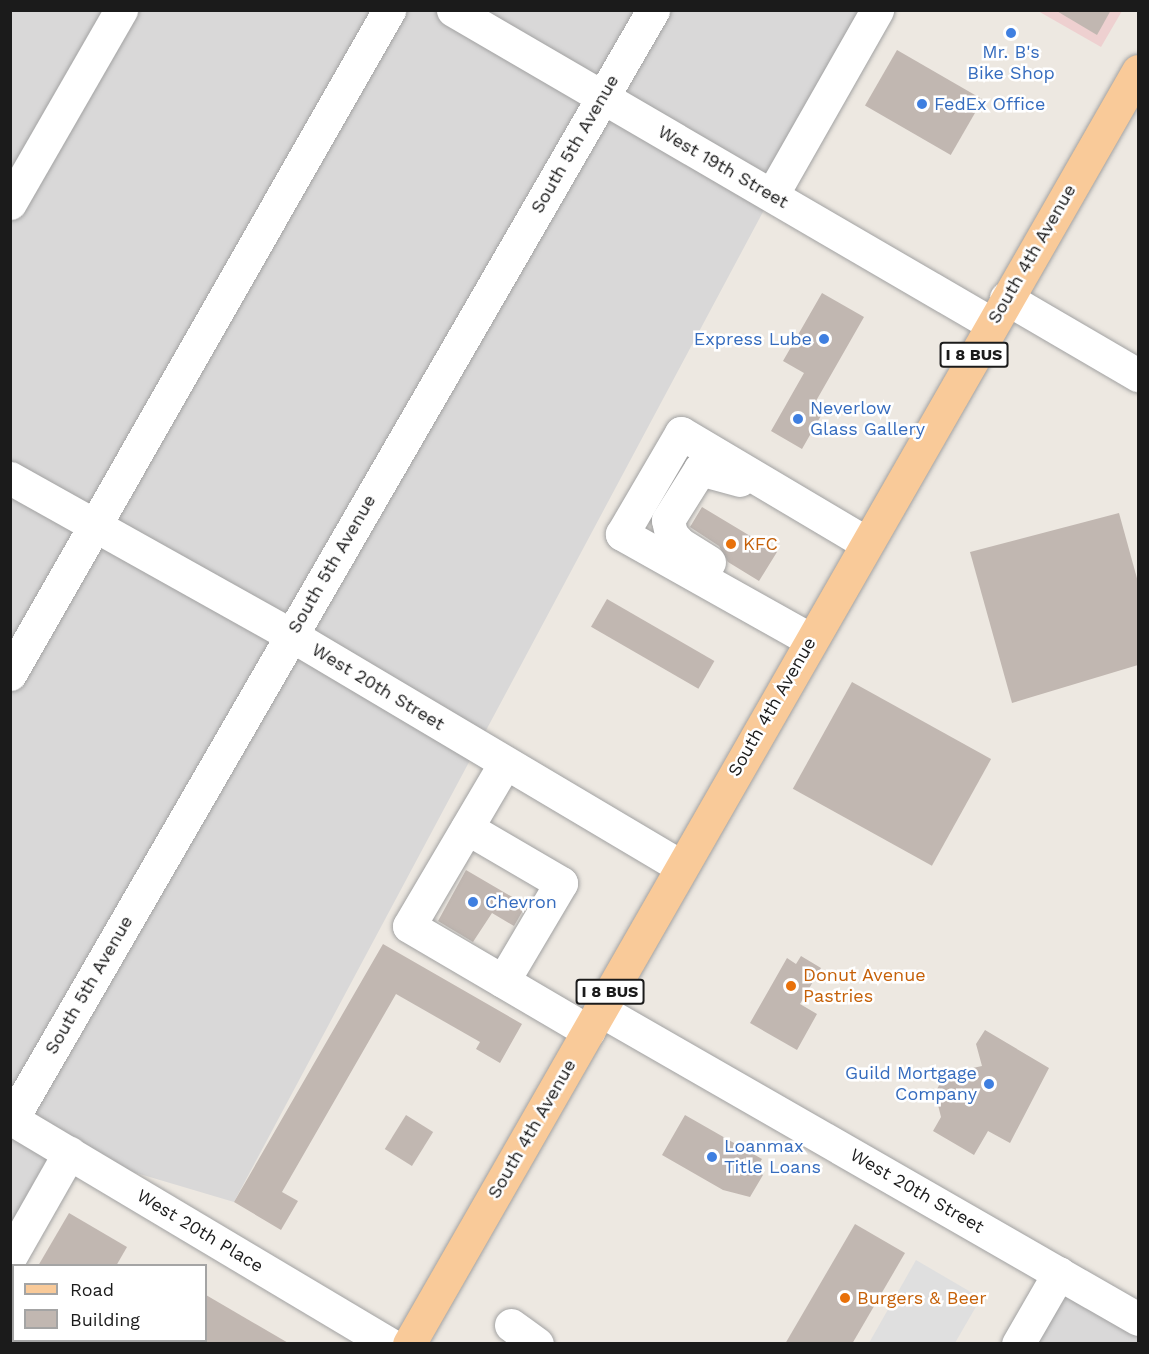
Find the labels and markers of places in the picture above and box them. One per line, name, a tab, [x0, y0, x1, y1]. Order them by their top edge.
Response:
marker: Mr. B's Bike Shop	[1004, 26, 1018, 40]
place label: Mr. B's Bike Shop	[967, 42, 1055, 84]
place label: FedEx Office	[934, 93, 1046, 115]
marker: FedEx Office	[915, 97, 929, 111]
place label: Express Lube	[694, 328, 812, 350]
marker: Express Lube	[817, 332, 831, 346]
place label: Neverlow Glass Gallery	[810, 398, 925, 440]
marker: Neverlow Glass Gallery	[791, 412, 805, 426]
place label: KFC	[743, 533, 778, 555]
marker: KFC	[724, 537, 738, 551]
place label: Chevron	[485, 891, 557, 913]
marker: Chevron	[466, 895, 480, 909]
place label: Donut Avenue Pastries	[803, 965, 926, 1008]
marker: Donut Avenue Pastries	[784, 979, 798, 993]
place label: Guild Mortgage Company	[845, 1063, 977, 1106]
marker: Guild Mortgage Company	[982, 1077, 996, 1091]
place label: Loanmax Title Loans	[724, 1136, 821, 1178]
marker: Loanmax Title Loans	[705, 1150, 719, 1164]
place label: Burgers & Beer	[857, 1287, 987, 1309]
marker: Burgers & Beer	[838, 1291, 852, 1305]

